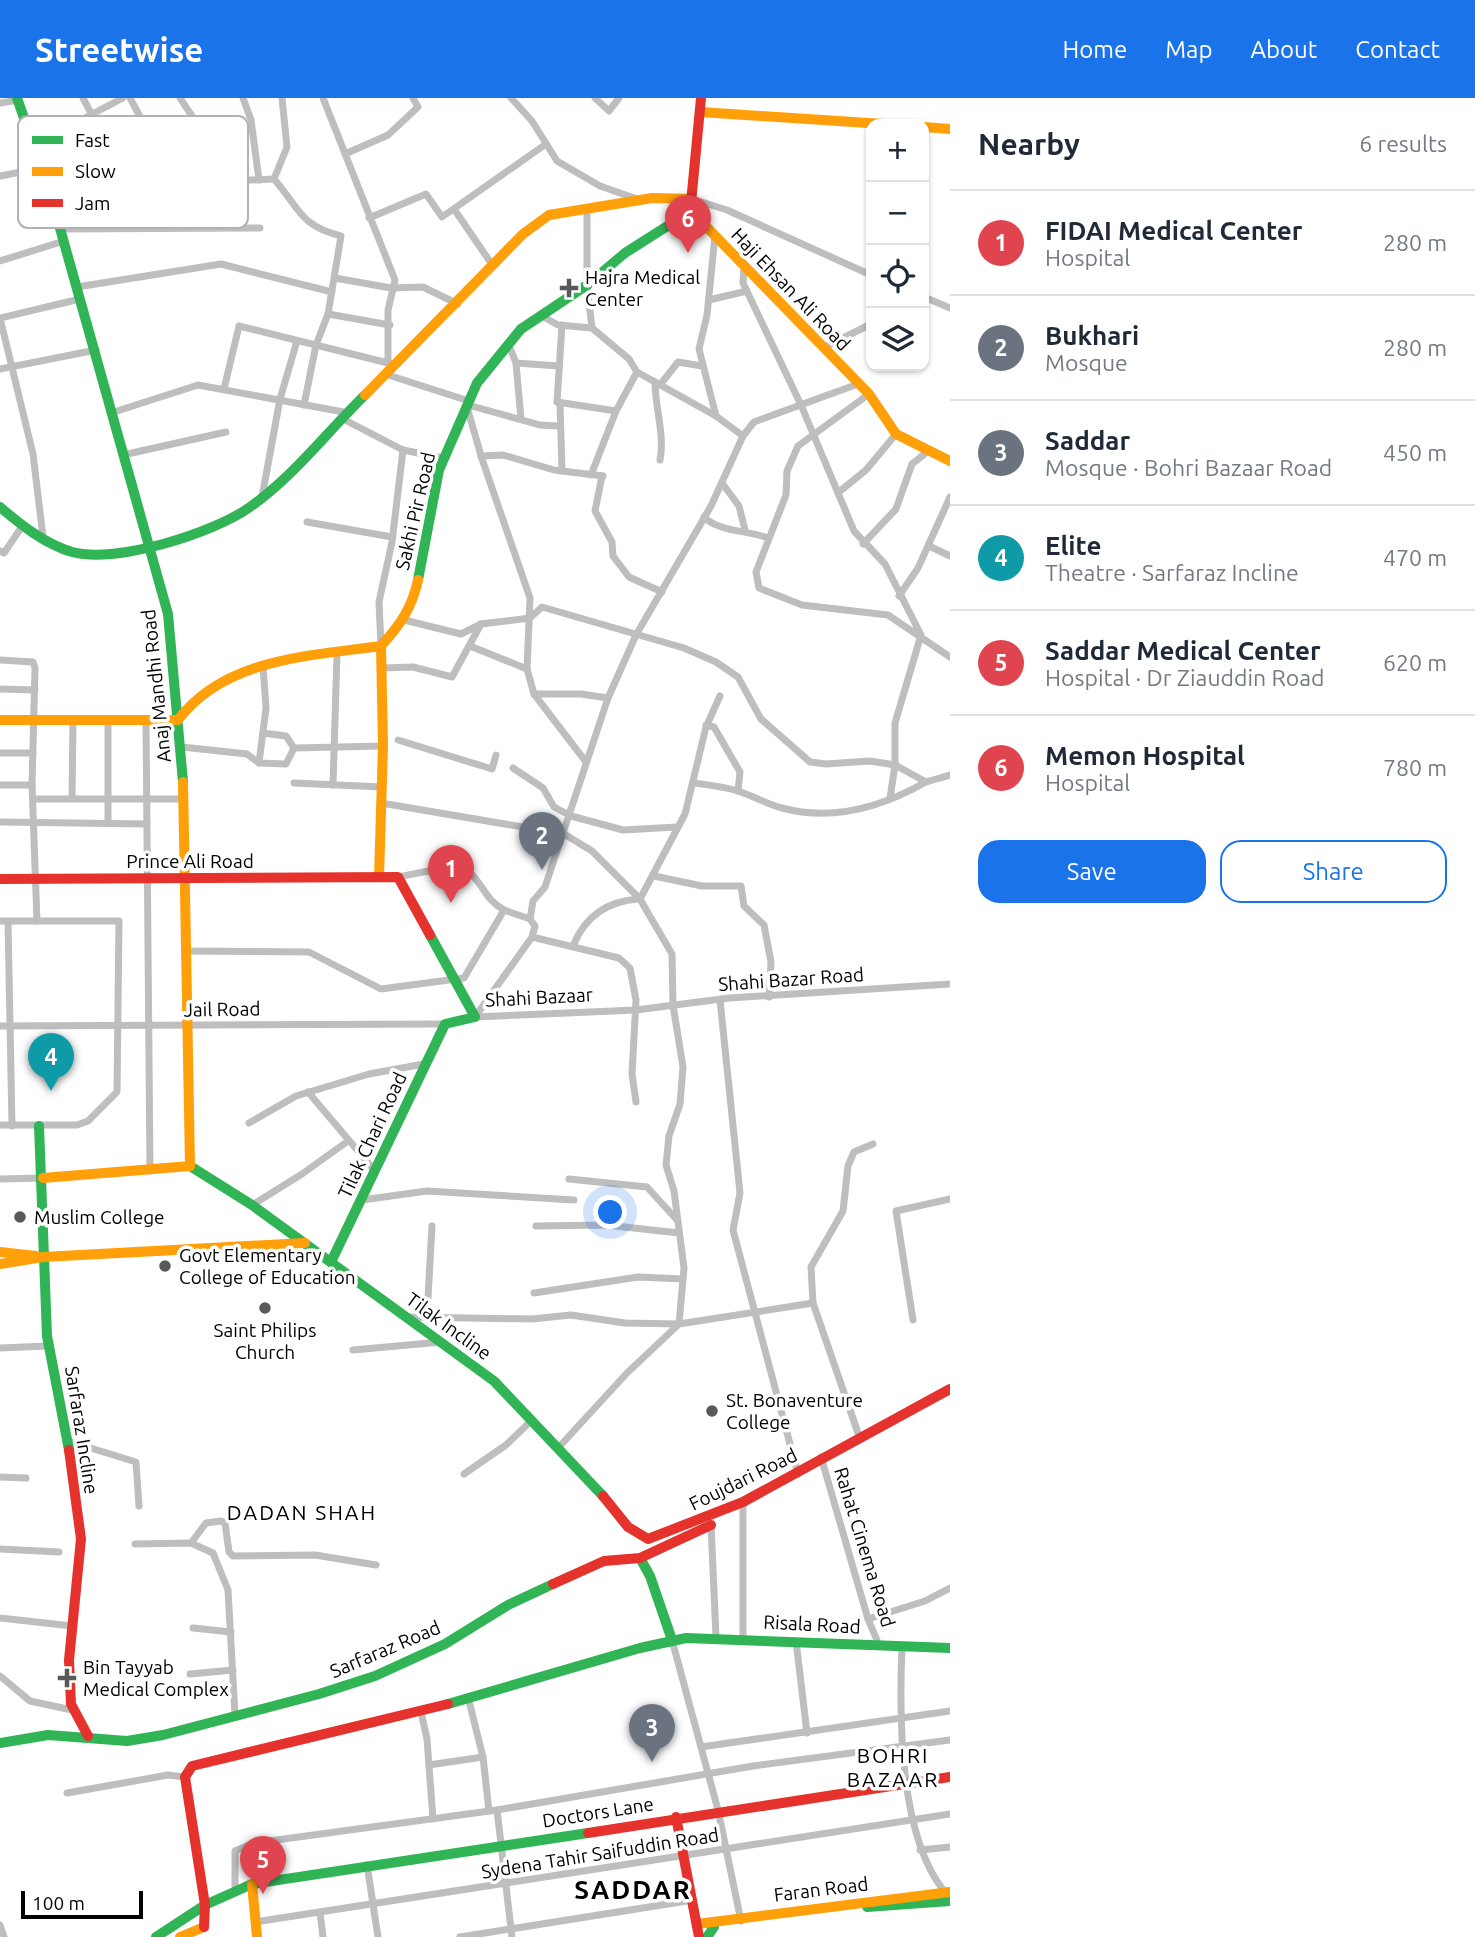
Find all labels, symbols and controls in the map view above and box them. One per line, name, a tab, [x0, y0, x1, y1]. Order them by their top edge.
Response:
text: Streetwise	[35, 31, 203, 68]
text: Home	[1062, 36, 1127, 63]
text: Map	[1165, 36, 1212, 63]
text: About	[1250, 36, 1317, 63]
text: Contact	[1355, 36, 1440, 63]
legend	[18, 116, 248, 228]
map controls	[866, 119, 929, 371]
button: +	[866, 119, 929, 182]
text: Nearby	[978, 127, 1080, 161]
text: Fast	[75, 129, 110, 151]
text: 6 results	[1359, 131, 1447, 156]
text: Slow	[75, 160, 116, 182]
button: −	[866, 182, 929, 245]
text: Jam	[75, 192, 111, 214]
pin: 6	[665, 195, 711, 253]
text: FIDAI Medical Center	[1045, 216, 1302, 245]
street label: Haji Ehsan Ali Road	[727, 223, 855, 355]
text: 1	[995, 230, 1007, 255]
text: 280 m	[1383, 230, 1447, 255]
button: locate	[866, 245, 929, 308]
text: Hospital	[1045, 245, 1130, 270]
place label: Hajra Medical Center	[585, 266, 700, 310]
marker: Hajra Medical Center	[559, 278, 579, 298]
button: layers	[866, 308, 929, 371]
text: Bukhari	[1045, 321, 1139, 350]
text: 2	[995, 335, 1007, 360]
text: 280 m	[1383, 335, 1447, 360]
text: Mosque	[1045, 350, 1128, 375]
text: Saddar	[1045, 426, 1130, 455]
text: 3	[995, 440, 1007, 465]
text: 450 m	[1383, 440, 1447, 465]
street label: Sakhi Pir Road	[391, 450, 439, 572]
text: Mosque · Bohri Bazaar Road	[1045, 455, 1332, 480]
text: Elite	[1045, 531, 1101, 560]
text: 4	[995, 545, 1007, 570]
text: 470 m	[1383, 545, 1447, 570]
text: Theatre · Sarfaraz Incline	[1045, 560, 1299, 585]
street label: Anaj Mandhi Road	[137, 608, 175, 764]
text: Saddar Medical Center	[1045, 636, 1321, 665]
text: 5	[995, 650, 1007, 675]
text: 620 m	[1383, 650, 1447, 675]
text: Hospital · Dr Ziauddin Road	[1045, 665, 1324, 690]
text: Memon Hospital	[1045, 741, 1245, 770]
text: 6	[995, 755, 1007, 780]
text: 780 m	[1383, 755, 1447, 780]
text: Hospital	[1045, 770, 1130, 795]
pin: 2	[519, 812, 565, 870]
button: Save	[978, 840, 1206, 903]
button: Share	[1220, 840, 1447, 903]
pin: 1	[428, 845, 474, 903]
street label: Prince Ali Road	[126, 850, 254, 872]
street label: Shahi Bazar Road	[717, 963, 865, 995]
street label: Shahi Bazaar	[485, 983, 593, 1011]
street label: Jail Road	[183, 997, 261, 1021]
pin: 4	[28, 1033, 74, 1091]
street label: Tilak Chari Road	[333, 1068, 411, 1202]
your location	[593, 1195, 627, 1229]
place label: Muslim College	[34, 1206, 165, 1228]
marker: Muslim College	[12, 1209, 28, 1225]
place label: Govt Elementary College of Education	[179, 1244, 356, 1288]
marker: Govt Elementary College of Education	[157, 1258, 173, 1274]
street label: Tilak Incline	[402, 1288, 496, 1364]
marker: Saint Philips Church	[257, 1300, 273, 1316]
place label: Saint Philips Church	[214, 1319, 316, 1363]
street label: Sarfaraz Incline	[61, 1364, 103, 1496]
place label: St. Bonaventure College	[726, 1389, 863, 1433]
marker: St. Bonaventure College	[704, 1403, 720, 1419]
street label: Foujdari Road	[685, 1443, 801, 1515]
street label: Rahat Cinema Road	[830, 1464, 900, 1630]
district label: DADAN SHAH	[227, 1500, 377, 1524]
street label: Risala Road	[763, 1610, 861, 1638]
street label: Sarfaraz Road	[327, 1616, 443, 1682]
place label: Bin Tayyab Medical Complex	[83, 1656, 229, 1700]
marker: Bin Tayyab Medical Complex	[57, 1668, 77, 1688]
pin: 3	[629, 1704, 675, 1762]
district label: BOHRI BAZAAR	[847, 1743, 939, 1791]
street label: Doctors Lane	[541, 1792, 655, 1832]
street label: Sydena Tahir Saifuddin Road	[480, 1823, 720, 1883]
pin: 5	[240, 1836, 286, 1894]
street label: Faran Road	[773, 1872, 869, 1906]
district label: SADDAR	[574, 1875, 692, 1904]
scale bar	[21, 1888, 144, 1920]
text: 100 m	[32, 1892, 85, 1914]

